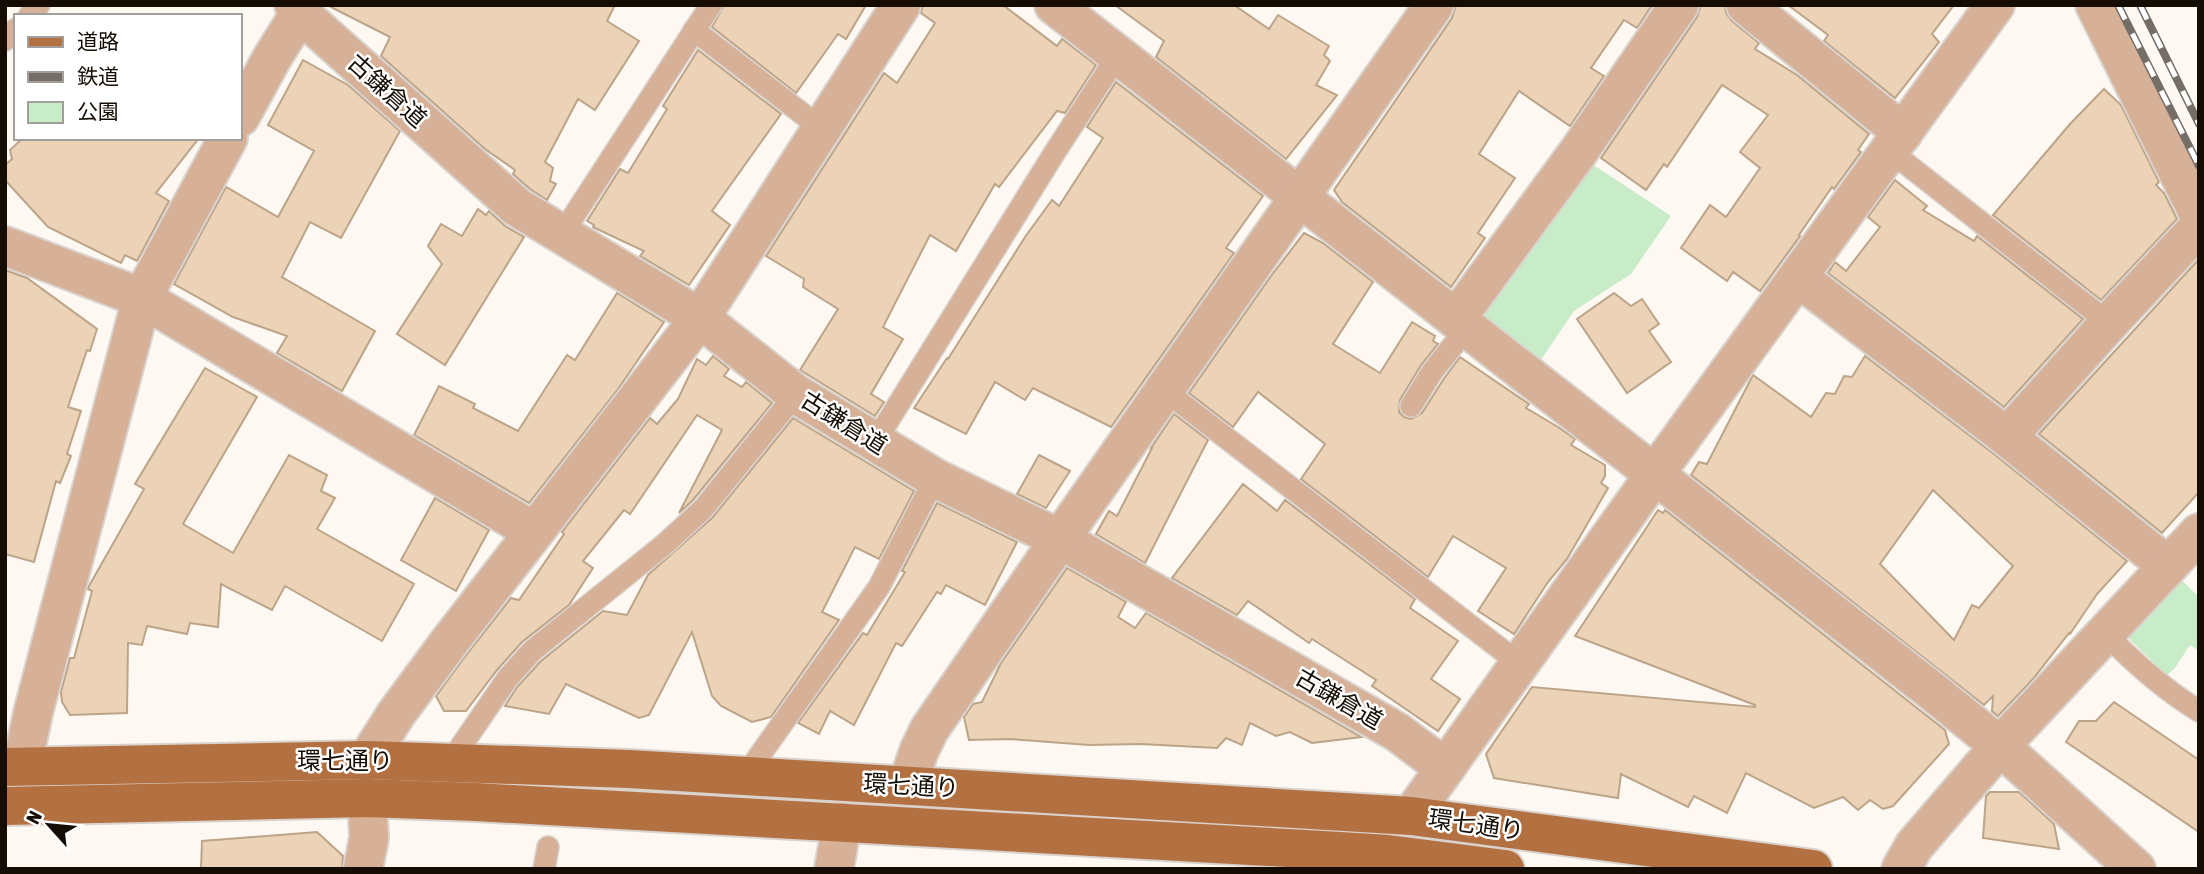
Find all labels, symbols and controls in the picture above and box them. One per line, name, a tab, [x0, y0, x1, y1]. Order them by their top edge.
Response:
legend	[14, 14, 242, 140]
text: 道路	[77, 29, 119, 53]
street label: 古鎌倉道	[343, 48, 432, 133]
text: 鉄道	[77, 64, 119, 88]
text: 公園	[77, 99, 119, 123]
street label: 古鎌倉道	[796, 386, 892, 459]
street label: 古鎌倉道	[1291, 663, 1388, 734]
street label: 環七通り	[297, 747, 393, 774]
street label: 環七通り	[862, 770, 960, 801]
north arrow	[14, 790, 84, 860]
street label: 環七通り	[1427, 804, 1525, 845]
text: N	[22, 807, 46, 827]

